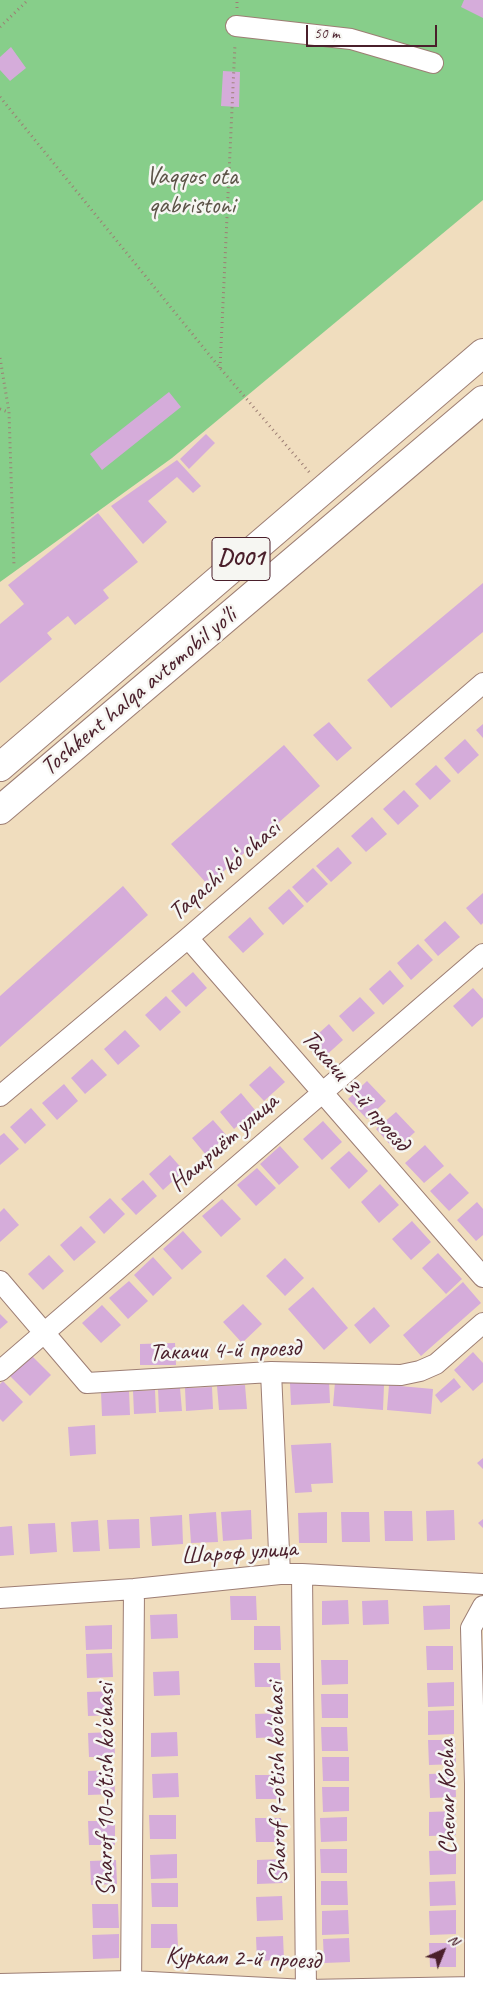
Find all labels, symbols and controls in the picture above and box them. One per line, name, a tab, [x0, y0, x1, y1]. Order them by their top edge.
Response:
scale bar	[308, 15, 439, 47]
text: 50 m	[314, 24, 340, 43]
park label: Vaqqos ota qabristoni	[146, 162, 238, 221]
road number: D001	[212, 538, 270, 580]
street label: Toshkent halqa avtomobil yo'li	[35, 601, 243, 783]
street label: Taqachi koʻchasi	[163, 814, 287, 928]
street label: Такачи 3-й проезд	[294, 1024, 416, 1158]
street label: Нашриёт улица	[163, 1087, 285, 1199]
street label: Такачи 4-й проезд	[149, 1333, 301, 1369]
street label: Шароф улица	[180, 1534, 298, 1572]
street label: Sharof 9-o'tish ko'chasi	[261, 1682, 295, 1884]
street label: Sharof 10-o'tish ko'chasi	[91, 1683, 121, 1897]
street label: Chevar Kocha	[432, 1739, 464, 1855]
north arrow	[418, 1926, 468, 1976]
text: N	[445, 1931, 463, 1949]
street label: Куркам 2-й проезд	[165, 1941, 321, 1977]

